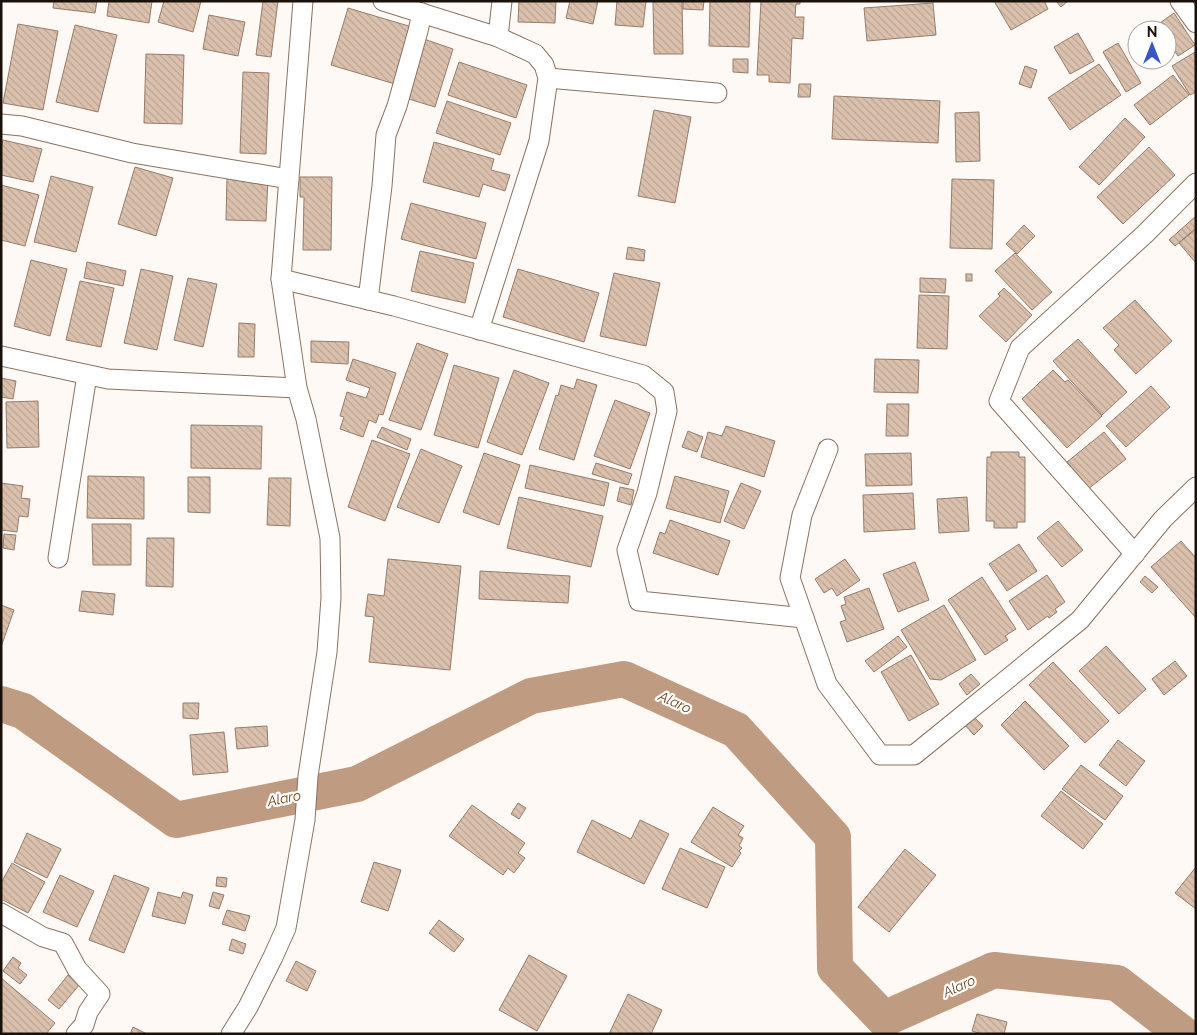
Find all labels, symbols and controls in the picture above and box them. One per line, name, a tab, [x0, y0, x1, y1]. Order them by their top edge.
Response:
north arrow	[1127, 20, 1177, 70]
text: N	[1147, 24, 1157, 40]
water label: Alaro	[655, 687, 694, 716]
water label: Alaro	[265, 787, 302, 809]
water label: Alaro	[939, 972, 978, 1001]

